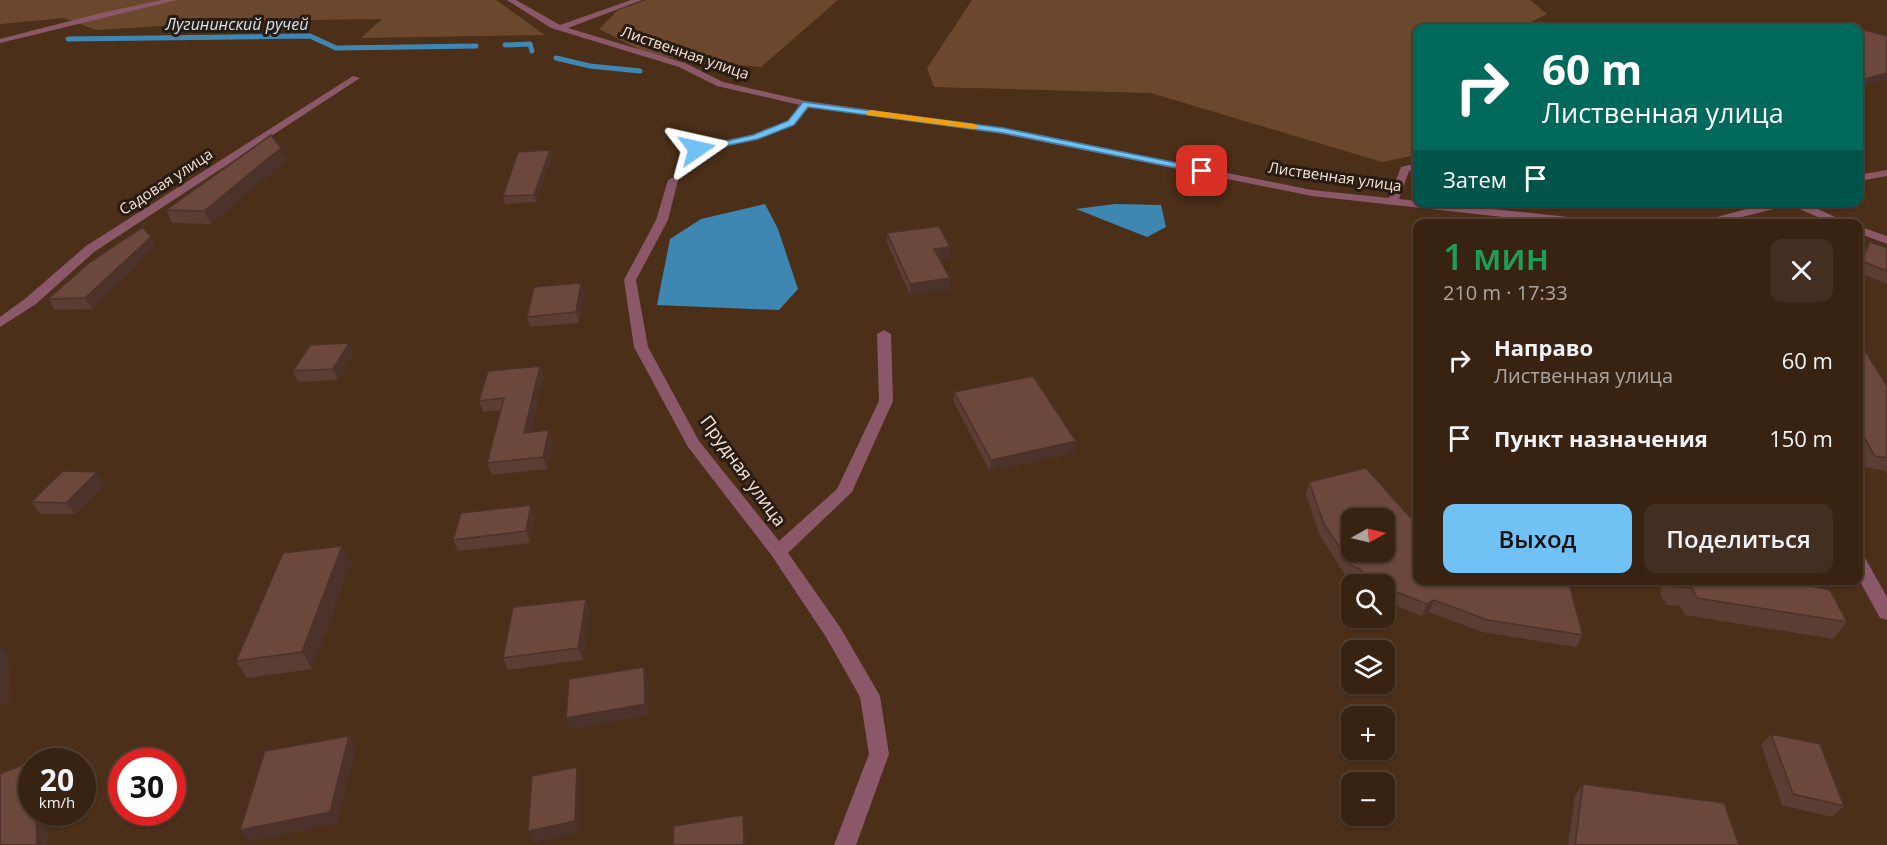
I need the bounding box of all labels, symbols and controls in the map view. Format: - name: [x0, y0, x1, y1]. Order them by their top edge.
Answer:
- water label: Лугининский ручей: [165, 13, 308, 35]
- street label: Лиственная улица: [619, 21, 752, 83]
- text: 60 m: [1542, 40, 1642, 97]
- icon: right: [1443, 48, 1521, 126]
- text: Лиственная улица: [1542, 94, 1784, 131]
- position arrow: [665, 117, 729, 181]
- street label: Садовая улица: [115, 143, 216, 219]
- pin: [1176, 145, 1227, 196]
- icon: arrive: [1185, 154, 1218, 187]
- street label: Лиственная улица: [1267, 157, 1403, 195]
- icon: arrive: [1519, 162, 1552, 195]
- text: Затем: [1443, 164, 1507, 194]
- text: 1 мин: [1443, 232, 1549, 281]
- button: close: [1770, 239, 1833, 302]
- text: 210 m · 17:33: [1443, 279, 1568, 306]
- text: Направо: [1494, 332, 1593, 362]
- icon: right: [1443, 344, 1476, 377]
- text: 60 m: [1782, 345, 1833, 375]
- text: Лиственная улица: [1494, 362, 1673, 389]
- street label: Прудная улица: [695, 410, 792, 531]
- icon: arrive: [1443, 422, 1476, 455]
- text: Пункт назначения: [1494, 423, 1708, 453]
- text: 150 m: [1769, 423, 1833, 453]
- button: Выход: [1443, 504, 1632, 573]
- button: Поделиться: [1644, 504, 1833, 573]
- north arrow: [1341, 508, 1395, 562]
- map controls: [1341, 508, 1395, 826]
- button: search: [1341, 574, 1395, 628]
- button: layers: [1341, 640, 1395, 694]
- button: +: [1341, 706, 1395, 760]
- speed limit sign: 30: [108, 748, 186, 826]
- text: 20: [40, 759, 74, 800]
- button: −: [1341, 772, 1395, 826]
- text: km/h: [39, 792, 75, 812]

